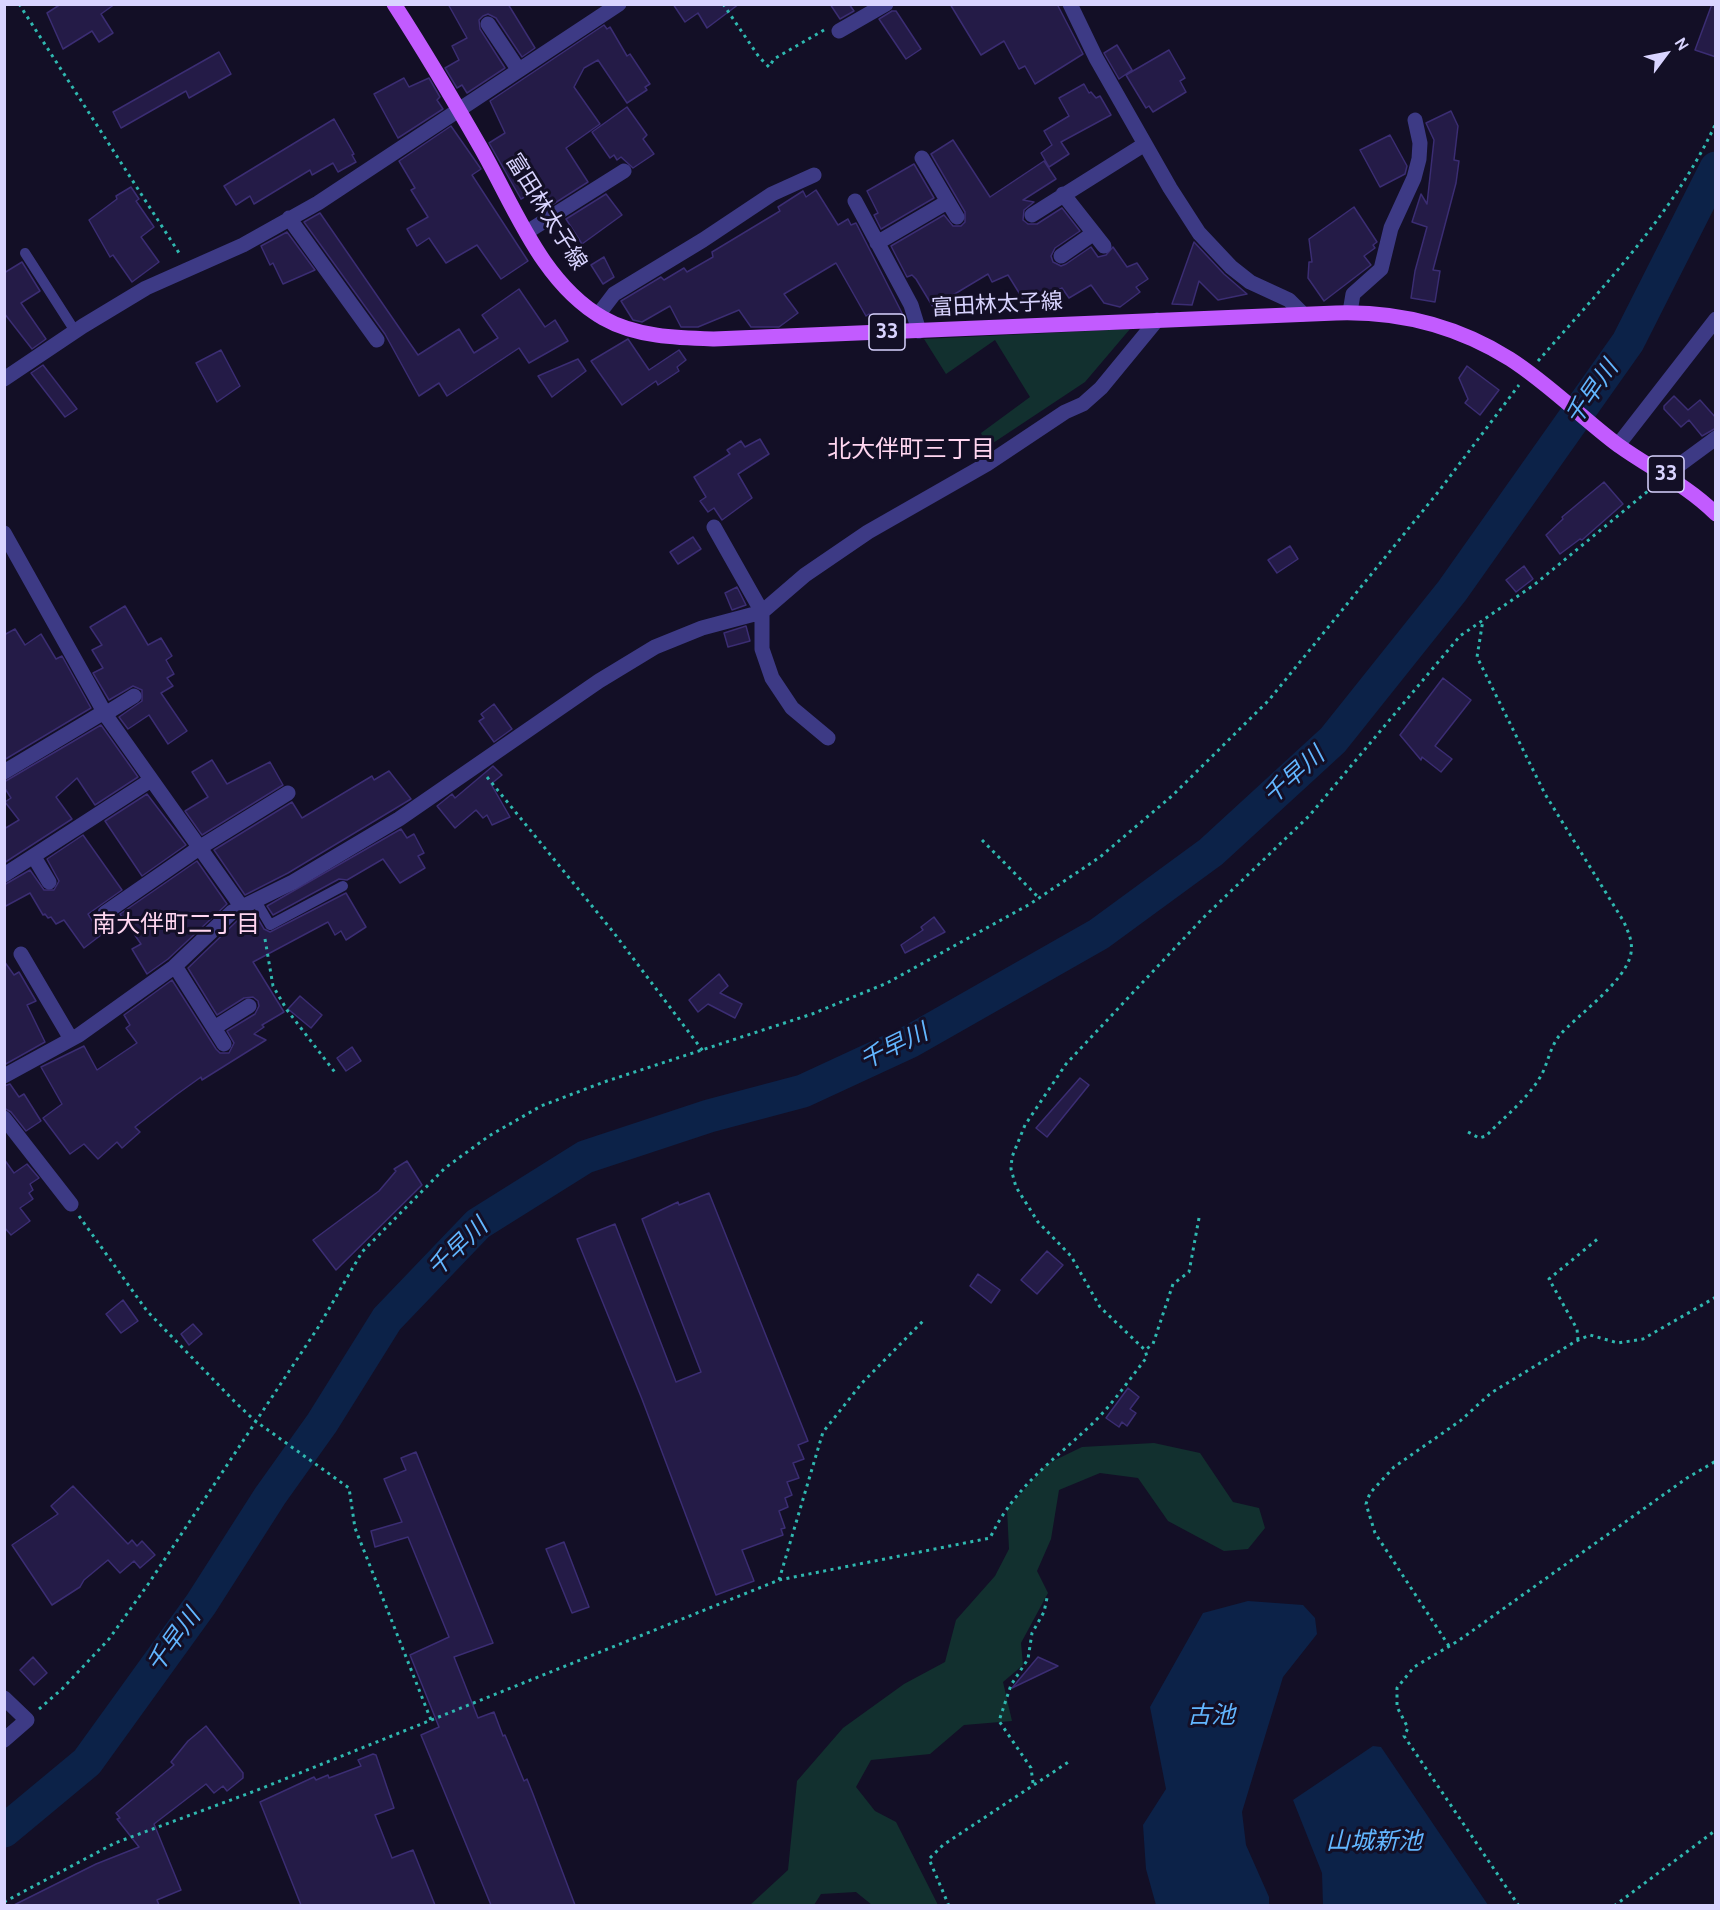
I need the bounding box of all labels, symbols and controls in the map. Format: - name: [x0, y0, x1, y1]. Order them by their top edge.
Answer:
- north arrow: [1636, 24, 1696, 84]
- text: N: [1671, 34, 1693, 54]
- street label: 富田林太子線: [500, 149, 592, 275]
- street label: 富田林太子線: [930, 288, 1064, 322]
- road number: 33: [869, 314, 905, 350]
- water label: 千早川: [1560, 355, 1624, 431]
- district label: 北大伴町三丁目: [827, 436, 995, 464]
- road number: 33: [1648, 456, 1684, 492]
- water label: 千早川: [1258, 741, 1330, 811]
- district label: 南大伴町二丁目: [92, 911, 260, 939]
- water label: 千早川: [855, 1018, 933, 1076]
- water label: 千早川: [422, 1213, 494, 1283]
- water label: 千早川: [141, 1603, 207, 1679]
- water label: 古池: [1187, 1702, 1235, 1730]
- water label: 山城新池: [1326, 1828, 1422, 1856]

